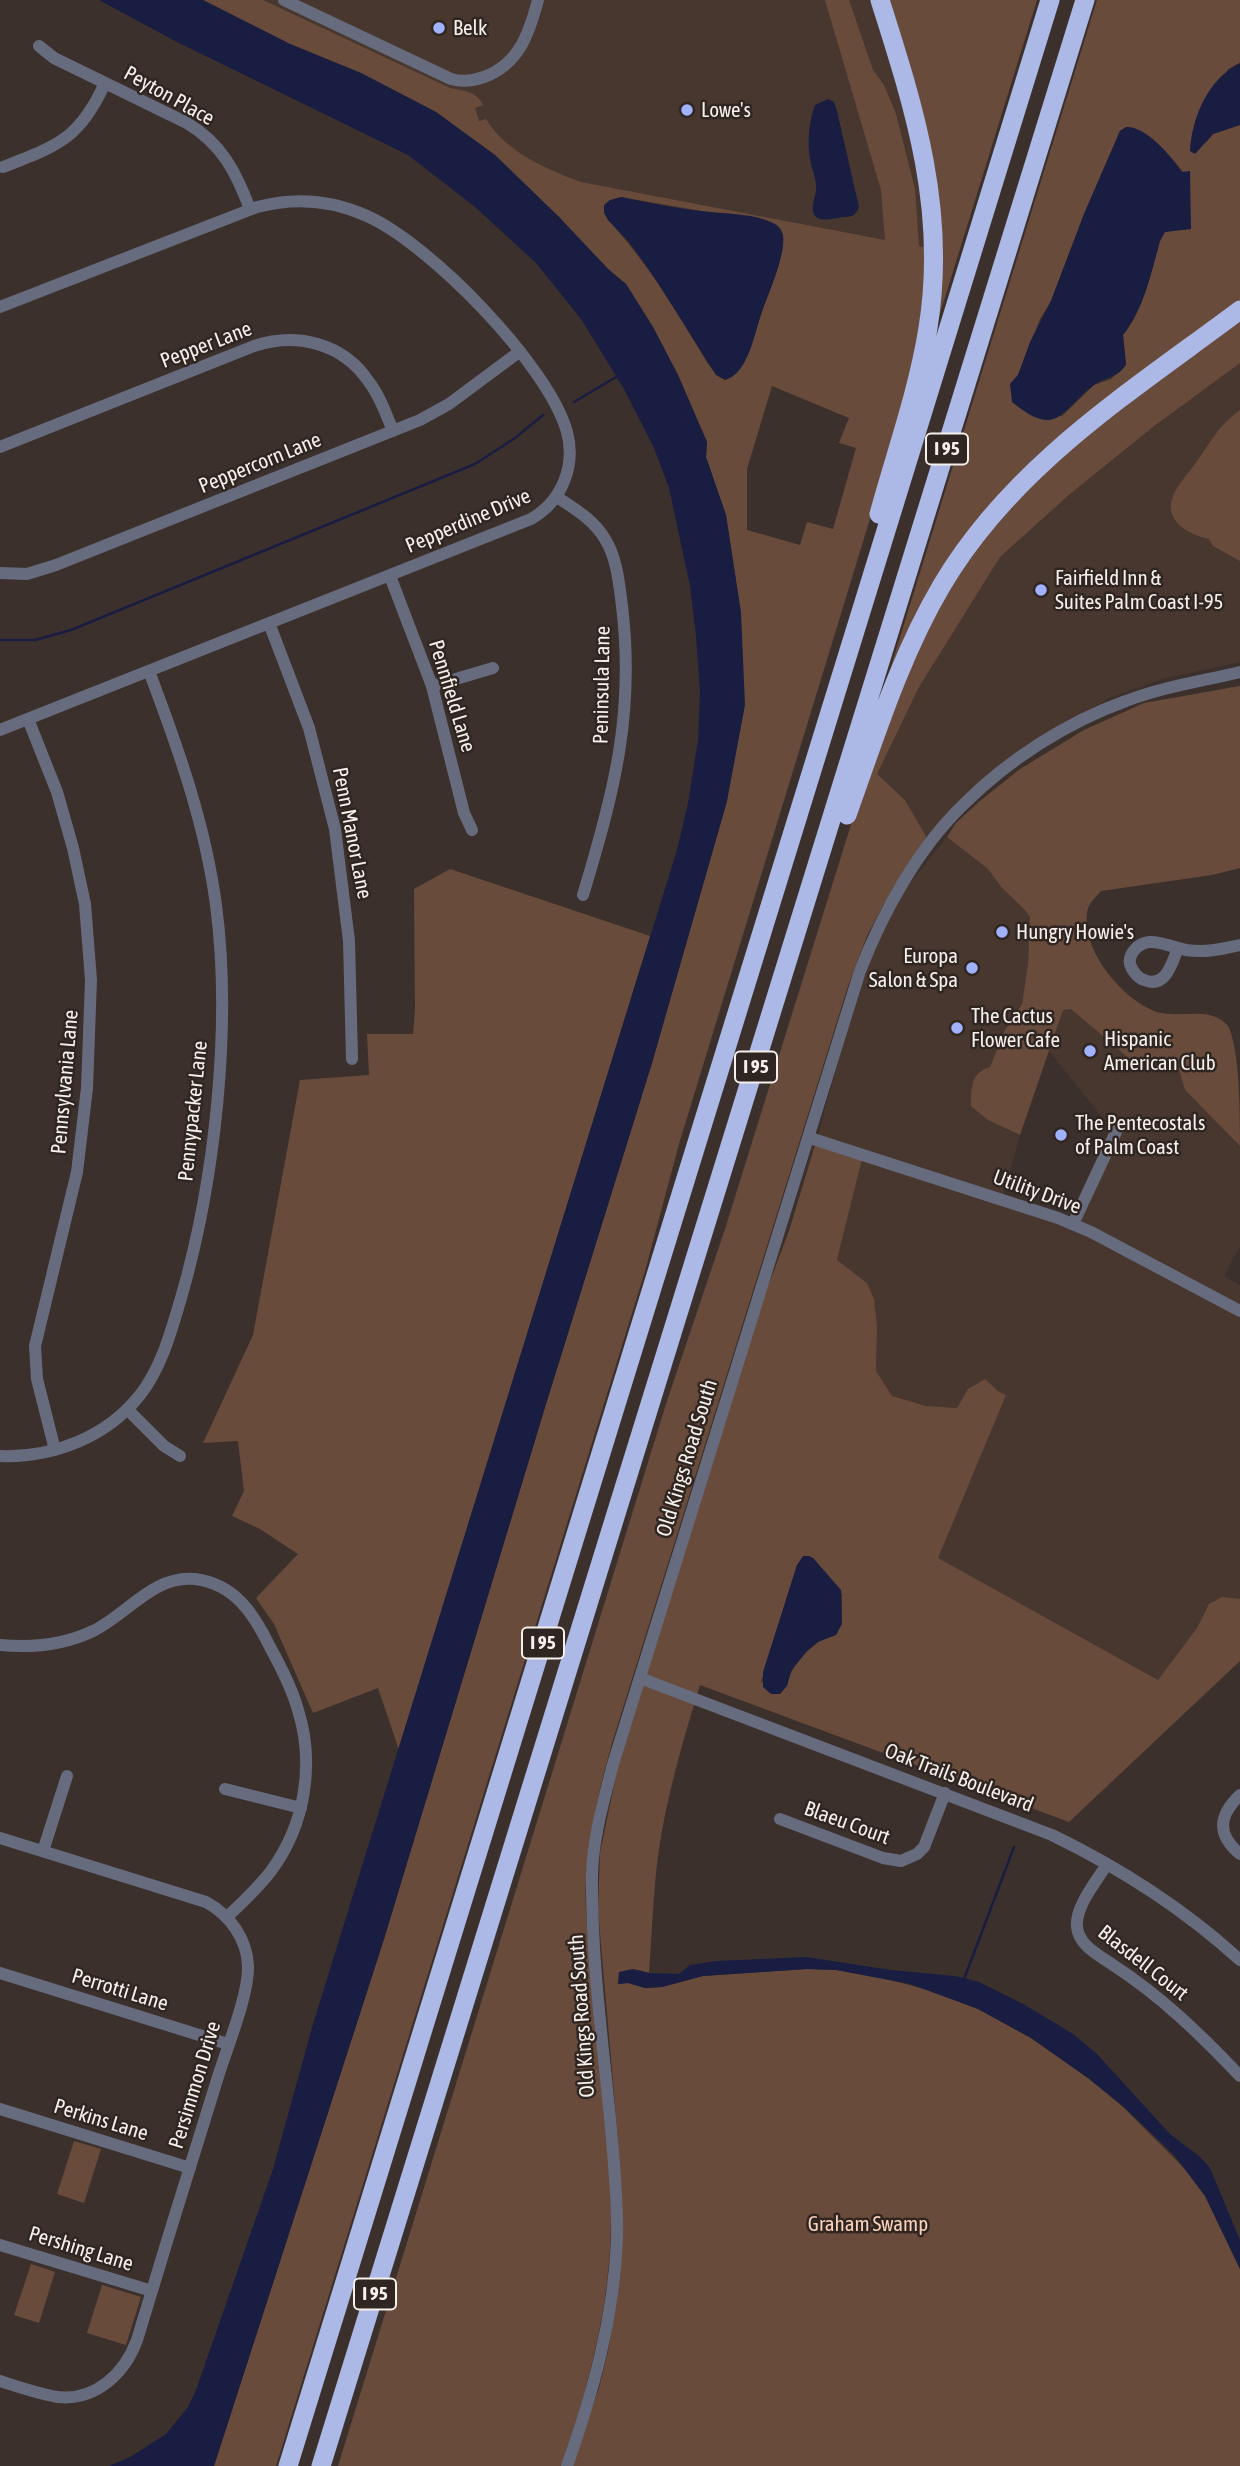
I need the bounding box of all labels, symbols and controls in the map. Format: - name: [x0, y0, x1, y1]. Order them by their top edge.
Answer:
- place label: Belk: [453, 15, 487, 41]
- marker: Belk: [431, 20, 447, 36]
- street label: Peyton Place: [119, 61, 219, 131]
- place label: Lowe's: [701, 97, 751, 123]
- marker: Lowe's: [679, 102, 695, 118]
- street label: Pepper Lane: [157, 316, 255, 374]
- street label: Peppercorn Lane: [195, 427, 325, 499]
- road number: I 95: [926, 433, 968, 464]
- street label: Pepperdine Drive: [402, 483, 534, 559]
- place label: Fairfield Inn & Suites Palm Coast I-95: [1055, 565, 1223, 615]
- marker: Fairfield Inn & Suites Palm Coast I-95: [1033, 582, 1049, 598]
- street label: Peninsula Lane: [588, 626, 616, 744]
- street label: Pennfield Lane: [423, 637, 481, 755]
- street label: Penn Manor Lane: [327, 765, 377, 901]
- place label: Hungry Howie's: [1016, 919, 1134, 945]
- marker: Hungry Howie's: [994, 924, 1010, 940]
- place label: Europa Salon & Spa: [869, 943, 958, 993]
- marker: Europa Salon & Spa: [964, 960, 980, 976]
- place label: The Cactus Flower Cafe: [971, 1003, 1060, 1053]
- street label: Pennsylvania Lane: [46, 1009, 84, 1155]
- marker: The Cactus Flower Cafe: [949, 1020, 965, 1036]
- place label: Hispanic American Club: [1104, 1026, 1216, 1076]
- street label: Pennypacker Lane: [173, 1039, 213, 1183]
- marker: Hispanic American Club: [1082, 1043, 1098, 1059]
- road number: I 95: [735, 1051, 777, 1082]
- place label: The Pentecostals of Palm Coast: [1075, 1110, 1205, 1160]
- marker: The Pentecostals of Palm Coast: [1053, 1127, 1069, 1143]
- street label: Utility Drive: [989, 1164, 1085, 1220]
- street label: Old Kings Road South: [651, 1376, 723, 1540]
- road number: I 95: [522, 1628, 564, 1658]
- street label: Oak Trails Boulevard: [881, 1738, 1037, 1818]
- street label: Blaeu Court: [801, 1796, 893, 1850]
- street label: Blasdell Court: [1093, 1920, 1193, 2006]
- street label: Old Kings Road South: [564, 1934, 600, 2098]
- street label: Perrotti Lane: [69, 1963, 171, 2017]
- street label: Persimmon Drive: [164, 2018, 226, 2152]
- street label: Perkins Lane: [51, 2094, 151, 2146]
- park label: Graham Swamp: [808, 2211, 928, 2237]
- street label: Pershing Lane: [26, 2221, 136, 2277]
- road number: I 95: [354, 2278, 396, 2310]

